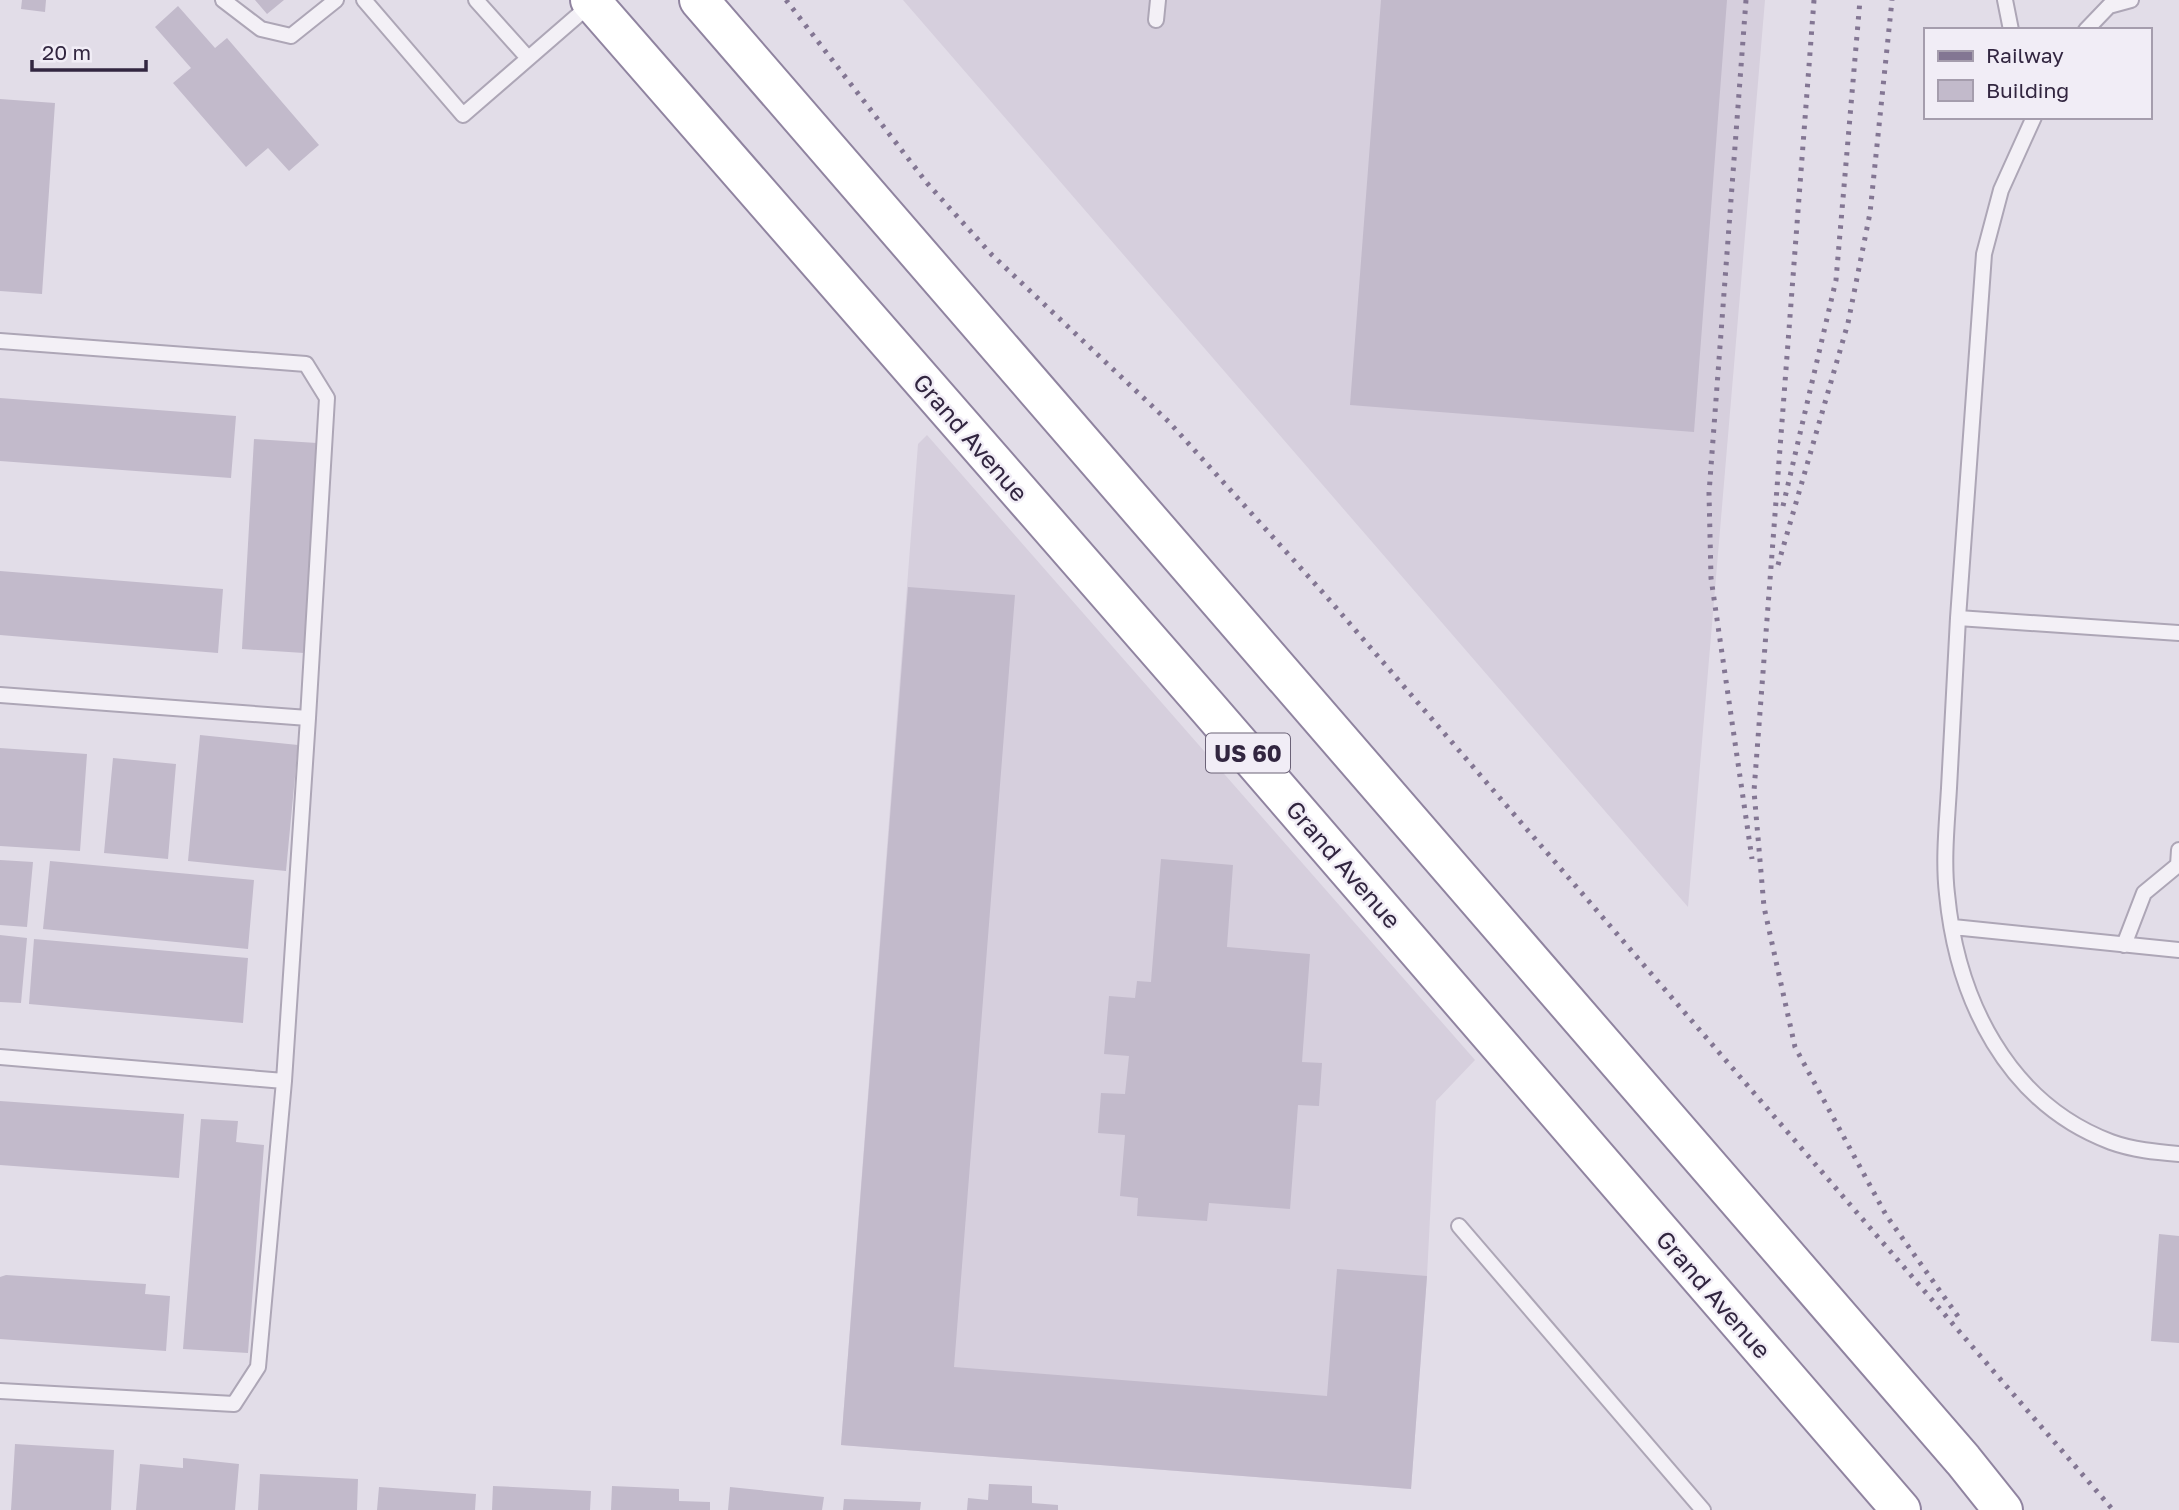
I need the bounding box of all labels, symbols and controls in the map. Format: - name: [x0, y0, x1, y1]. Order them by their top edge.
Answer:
- scale bar: [32, 28, 145, 72]
- legend: [1924, 28, 2151, 119]
- text: 20 m: [42, 39, 91, 65]
- text: Railway: [1986, 42, 2064, 68]
- text: Building: [1986, 77, 2069, 103]
- street label: Grand Avenue: [908, 367, 1034, 507]
- road number: US 60: [1206, 734, 1290, 772]
- street label: Grand Avenue: [1281, 794, 1407, 934]
- street label: Grand Avenue: [1651, 1224, 1777, 1364]

